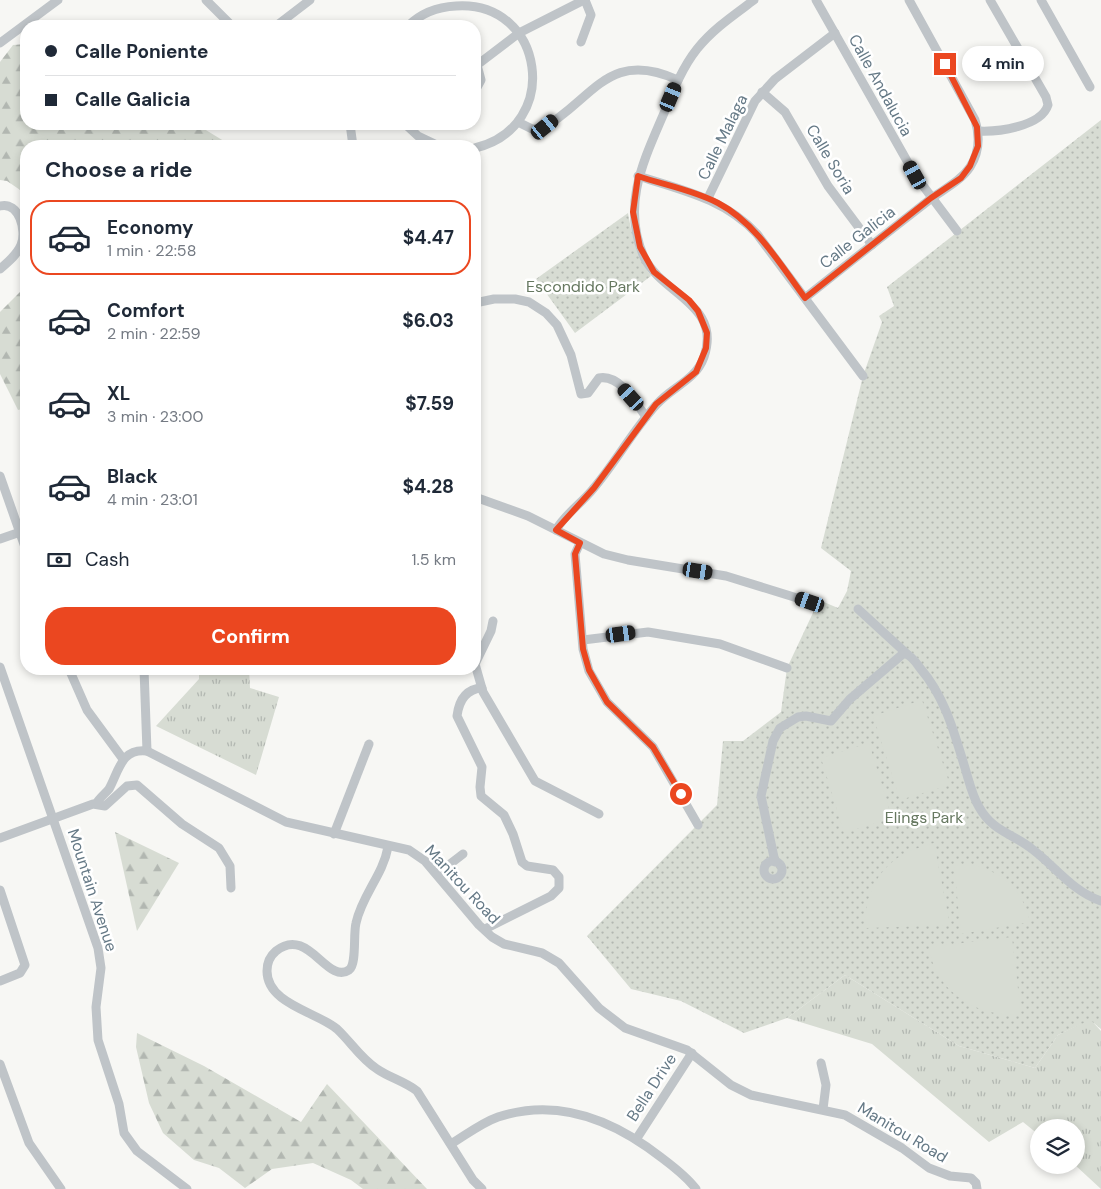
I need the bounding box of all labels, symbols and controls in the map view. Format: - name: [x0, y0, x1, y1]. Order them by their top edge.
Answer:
- street label: Calle Andalucia: [844, 30, 917, 140]
- text: Calle Poniente: [75, 39, 209, 64]
- callout: 4 min: [962, 46, 1045, 82]
- route end: [934, 53, 956, 75]
- text: 4 min: [981, 53, 1025, 74]
- car: [658, 80, 683, 114]
- text: Calle Galicia: [75, 87, 190, 112]
- street label: Calle Malaga: [693, 91, 752, 183]
- car: [528, 112, 561, 142]
- street label: Calle Soria: [802, 120, 860, 198]
- text: Choose a ride: [45, 155, 193, 184]
- car: [901, 158, 928, 192]
- street label: Calle Galicia: [815, 201, 899, 274]
- icon: car: [47, 215, 92, 260]
- text: Economy: [107, 215, 194, 240]
- text: $4.47: [403, 225, 454, 250]
- text: 1 min · 22:58: [107, 240, 196, 261]
- park label: Escondido Park: [526, 276, 640, 297]
- icon: car: [47, 298, 92, 343]
- text: Comfort: [107, 298, 185, 323]
- text: $6.03: [402, 308, 454, 333]
- text: 2 min · 22:59: [107, 323, 200, 344]
- icon: car: [47, 381, 92, 426]
- text: XL: [107, 381, 130, 406]
- car: [615, 381, 646, 413]
- text: $7.59: [405, 391, 454, 416]
- text: 3 min · 23:00: [107, 406, 203, 427]
- icon: car: [47, 464, 92, 509]
- text: Black: [107, 464, 158, 489]
- text: $4.28: [403, 474, 454, 499]
- text: 4 min · 23:01: [107, 489, 198, 510]
- icon: cash: [45, 546, 73, 574]
- text: Cash: [85, 547, 129, 572]
- text: 1.5 km: [412, 549, 456, 570]
- car: [682, 561, 713, 581]
- car: [793, 590, 826, 614]
- button: Confirm: [45, 607, 456, 665]
- car: [605, 624, 636, 644]
- route start: [670, 783, 692, 805]
- park label: Elings Park: [885, 807, 963, 828]
- street label: Mountain Avenue: [63, 826, 122, 954]
- street label: Manitou Road: [420, 840, 505, 929]
- street label: Bella Drive: [622, 1049, 681, 1125]
- street label: Manitou Road: [854, 1097, 952, 1168]
- map controls: [1030, 1119, 1085, 1174]
- button: layers: [1030, 1119, 1085, 1174]

